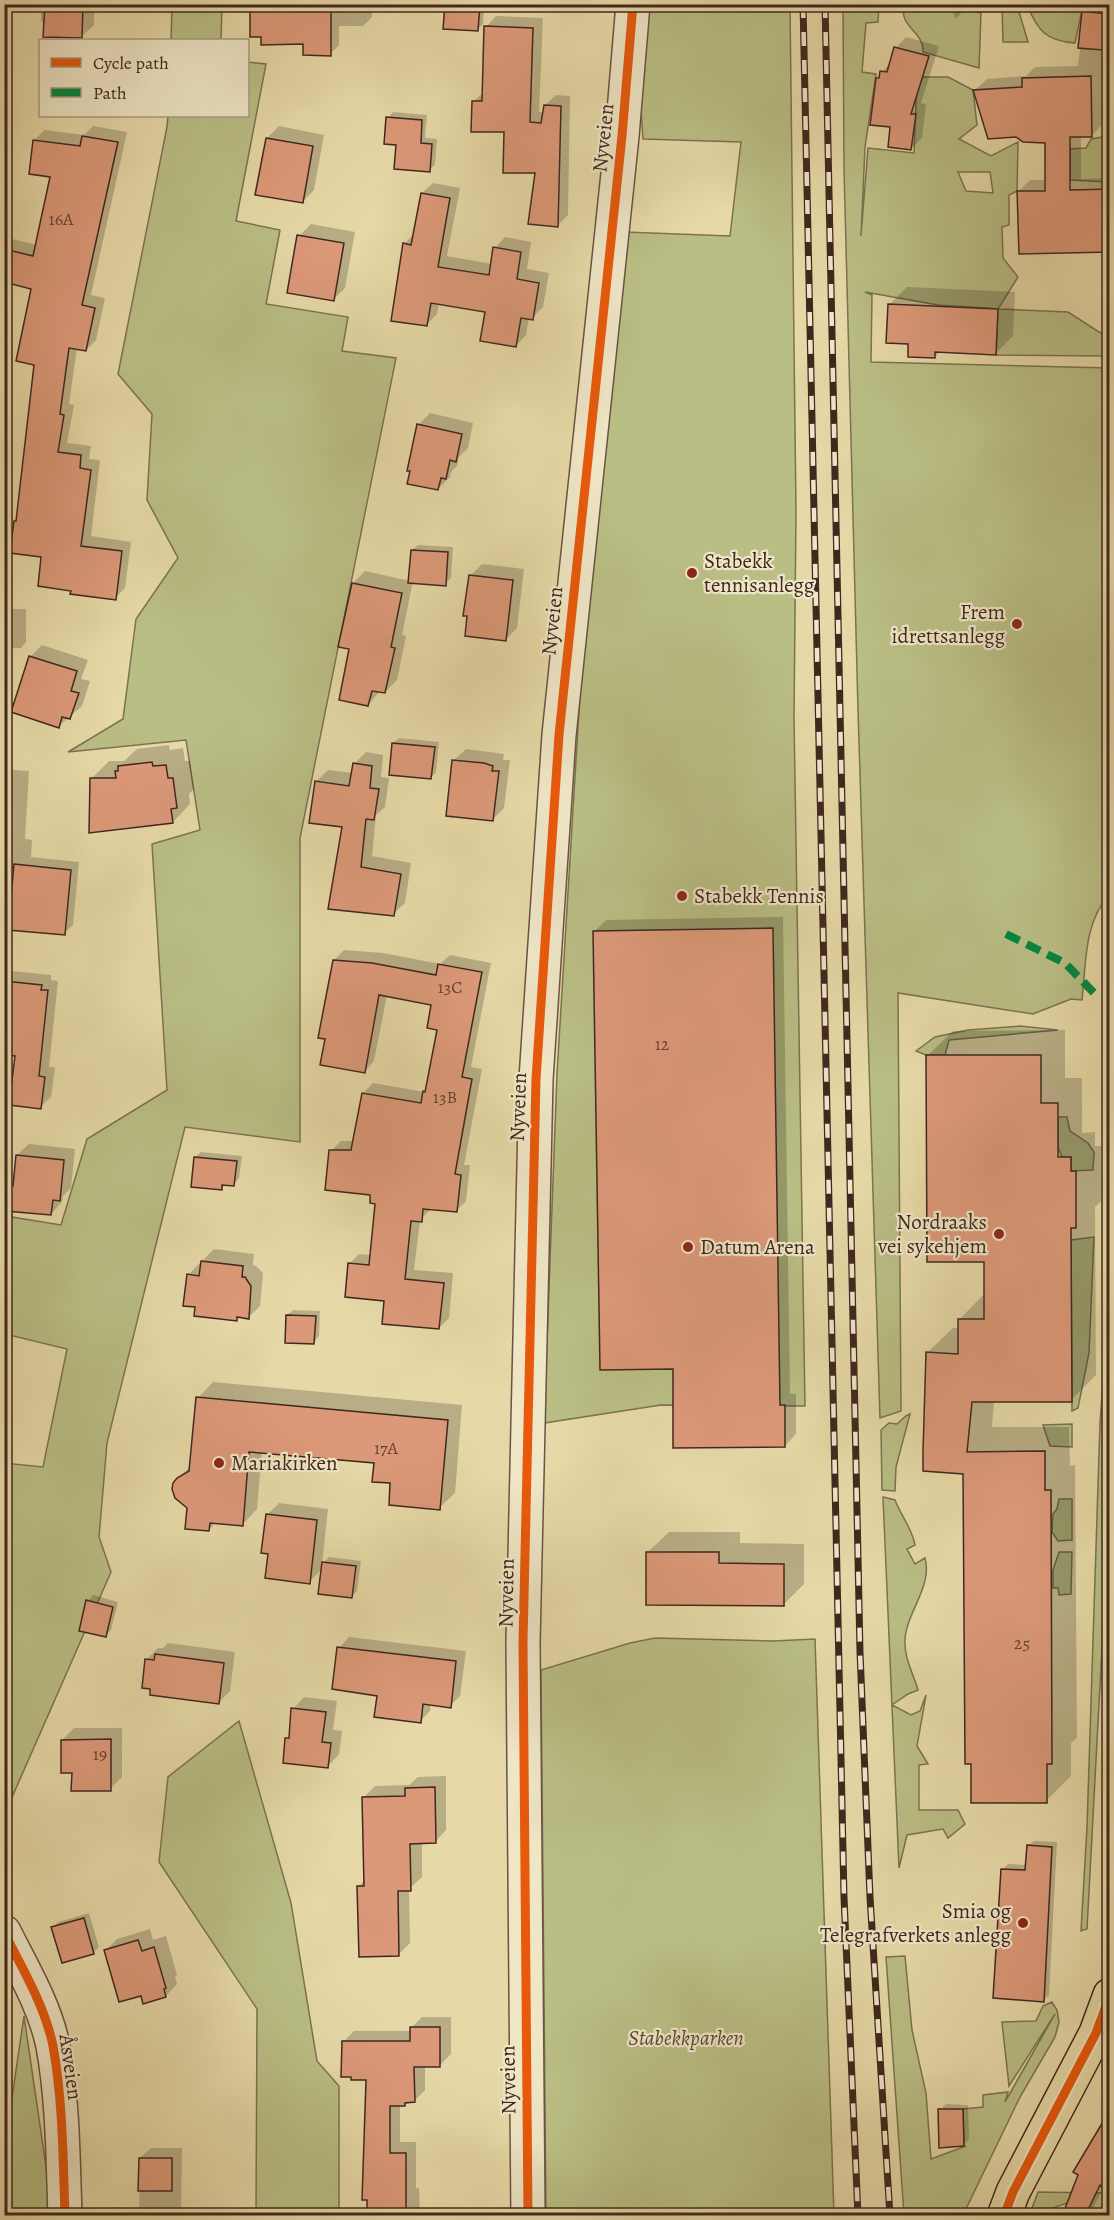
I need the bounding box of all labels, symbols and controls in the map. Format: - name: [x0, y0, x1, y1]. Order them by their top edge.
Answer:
- legend: [39, 39, 249, 117]
- text: Cycle path: [93, 51, 169, 75]
- text: Path: [93, 81, 127, 105]
- street label: Nyveien: [585, 102, 621, 174]
- house number: 16A: [49, 207, 74, 231]
- place label: Stabekk tennisanlegg: [704, 547, 815, 599]
- marker: Stabekk tennisanlegg: [685, 566, 699, 580]
- street label: Nyveien: [534, 585, 570, 657]
- place label: Frem idrettsanlegg: [892, 598, 1005, 650]
- marker: Frem idrettsanlegg: [1010, 617, 1024, 631]
- place label: Stabekk Tennis: [694, 882, 824, 910]
- marker: Stabekk Tennis: [675, 889, 689, 903]
- house number: 13C: [438, 975, 462, 999]
- house number: 12: [655, 1032, 670, 1056]
- street label: Nyveien: [503, 1072, 533, 1142]
- house number: 13B: [433, 1085, 457, 1109]
- place label: Nordraaks vei sykehjem: [877, 1208, 987, 1260]
- marker: Nordraaks vei sykehjem: [992, 1227, 1006, 1241]
- place label: Datum Arena: [700, 1233, 815, 1261]
- marker: Datum Arena: [681, 1240, 695, 1254]
- house number: 17A: [374, 1436, 399, 1460]
- place label: Mariakirken: [231, 1449, 337, 1477]
- marker: Mariakirken: [212, 1456, 226, 1470]
- street label: Nyveien: [491, 1558, 521, 1628]
- house number: 25: [1014, 1631, 1030, 1655]
- house number: 19: [93, 1742, 107, 1766]
- place label: Smia og Telegrafverkets anlegg: [820, 1897, 1011, 1949]
- marker: Smia og Telegrafverkets anlegg: [1016, 1916, 1030, 1930]
- park label: Stabekkparken: [628, 2024, 744, 2052]
- street label: Åsveien: [52, 2031, 89, 2102]
- street label: Nyveien: [493, 2045, 523, 2115]

